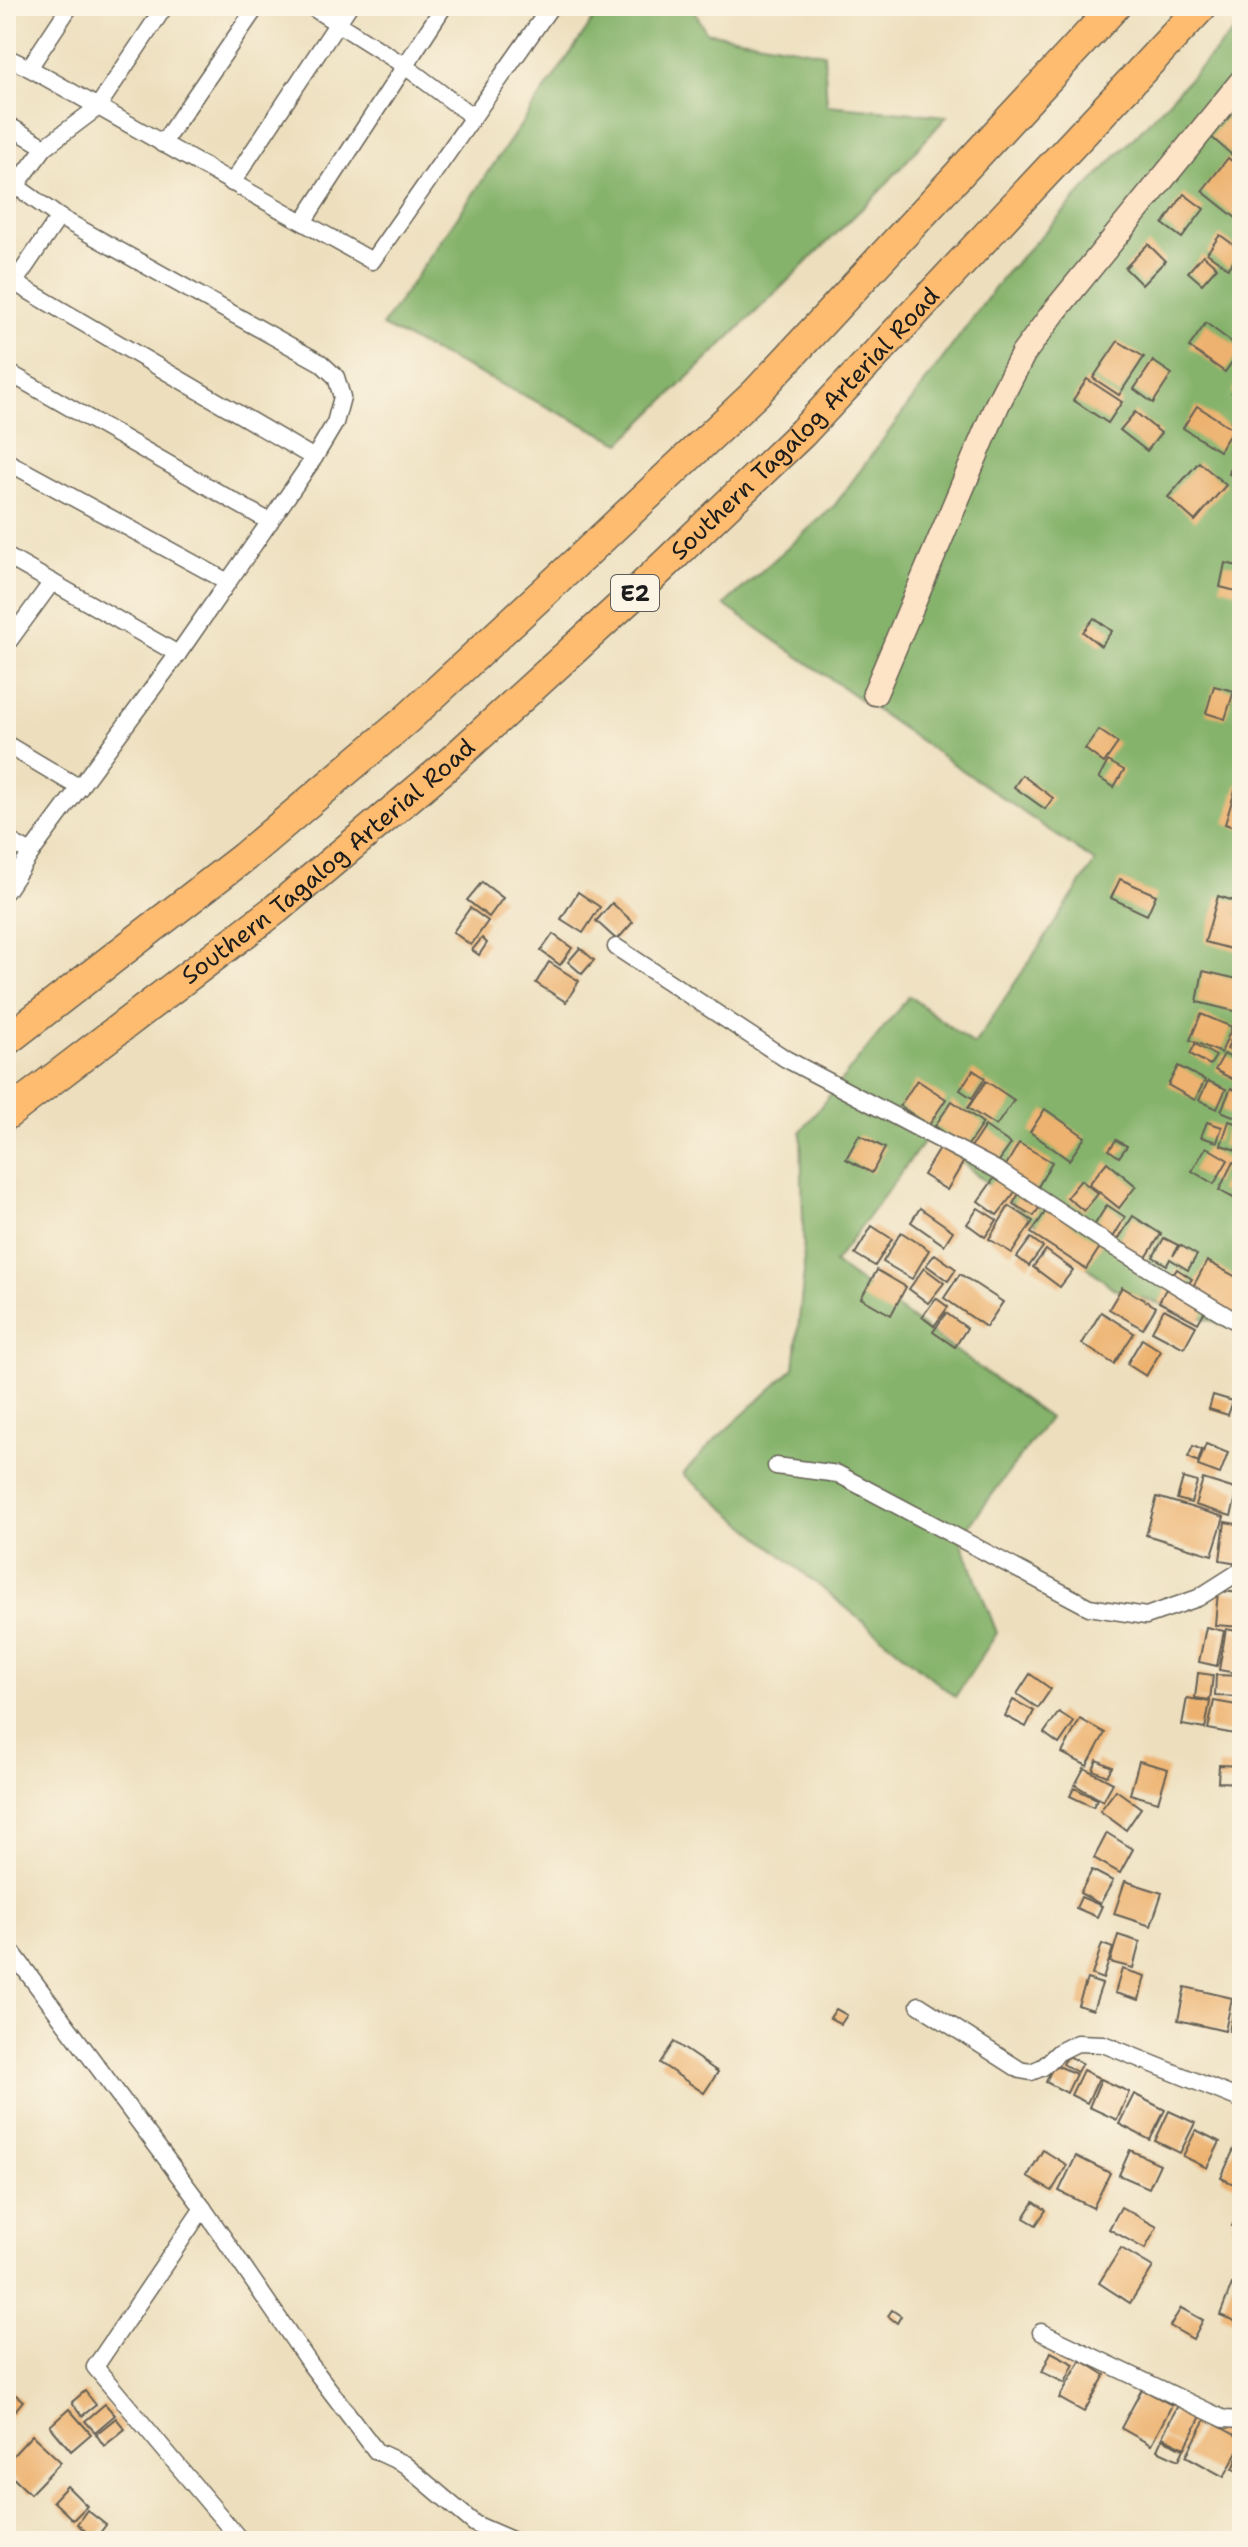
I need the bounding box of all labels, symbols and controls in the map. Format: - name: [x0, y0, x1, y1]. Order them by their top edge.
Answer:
- street label: Southern Tagalog Arterial Road: [663, 280, 947, 567]
- road number: E2: [611, 575, 659, 611]
- street label: Southern Tagalog Arterial Road: [175, 731, 482, 992]

